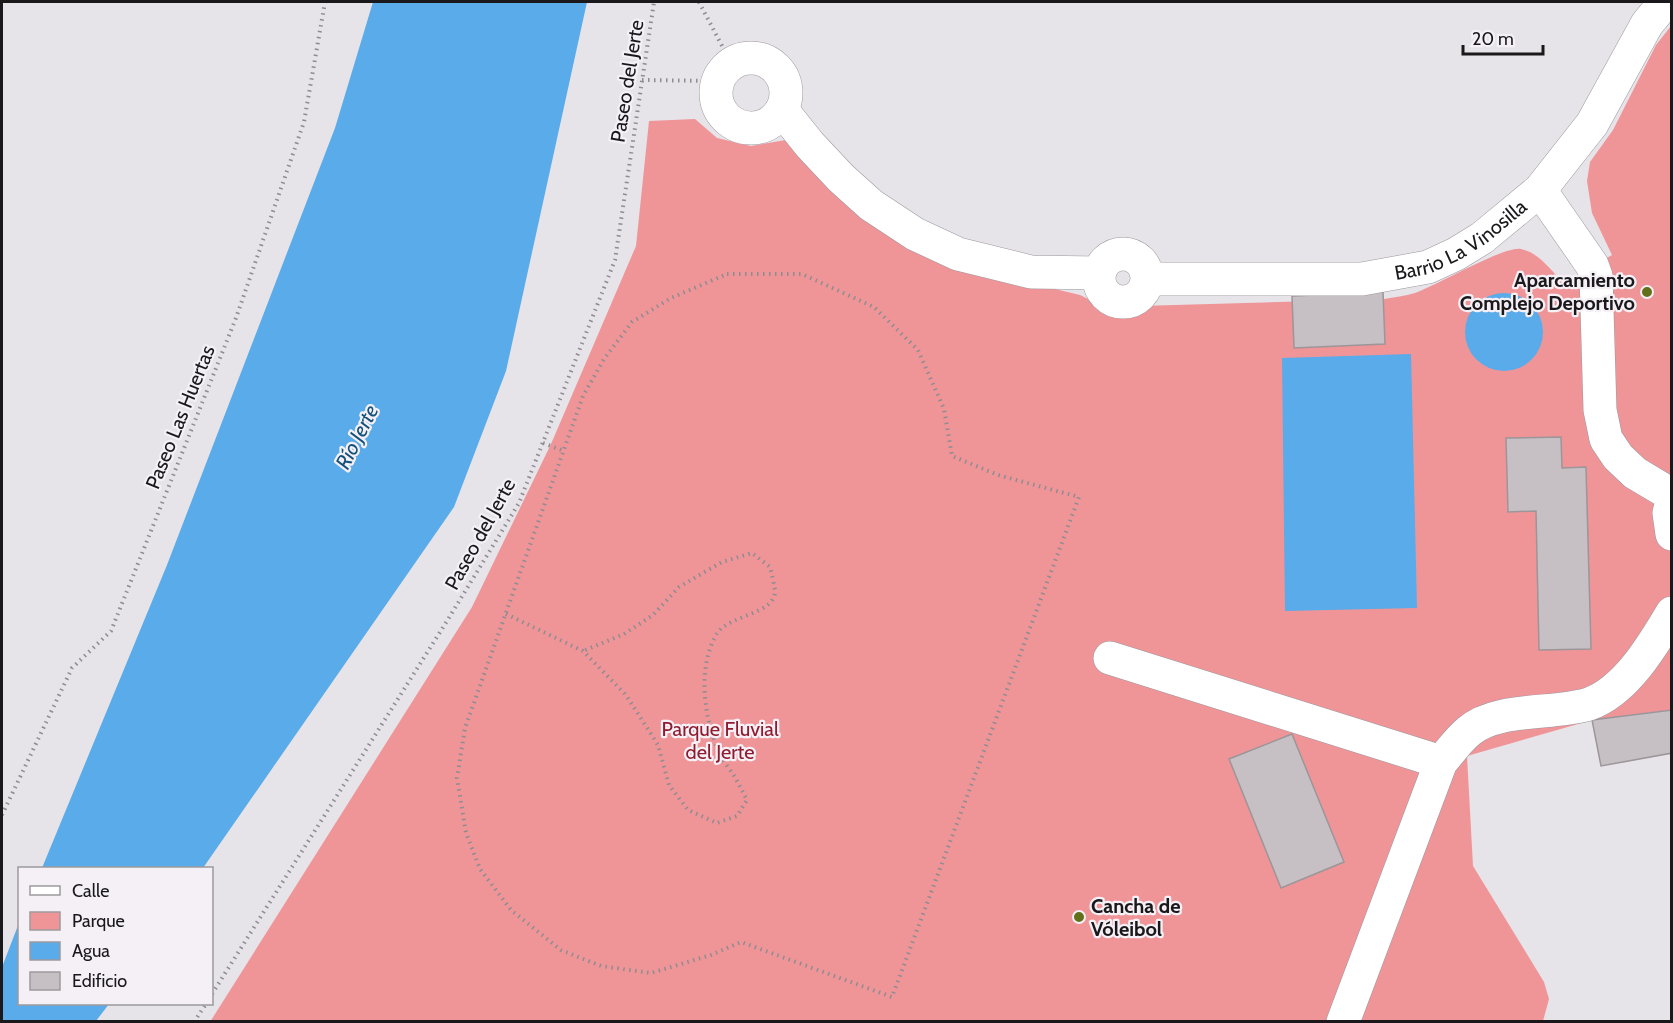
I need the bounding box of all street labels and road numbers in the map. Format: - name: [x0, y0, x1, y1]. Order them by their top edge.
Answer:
- street label: Paseo del Jerte: [605, 18, 649, 144]
- street label: Barrio La Vinosilla: [1393, 194, 1532, 285]
- street label: Paseo Las Huertas: [140, 342, 220, 492]
- street label: Paseo del Jerte: [440, 474, 520, 594]

